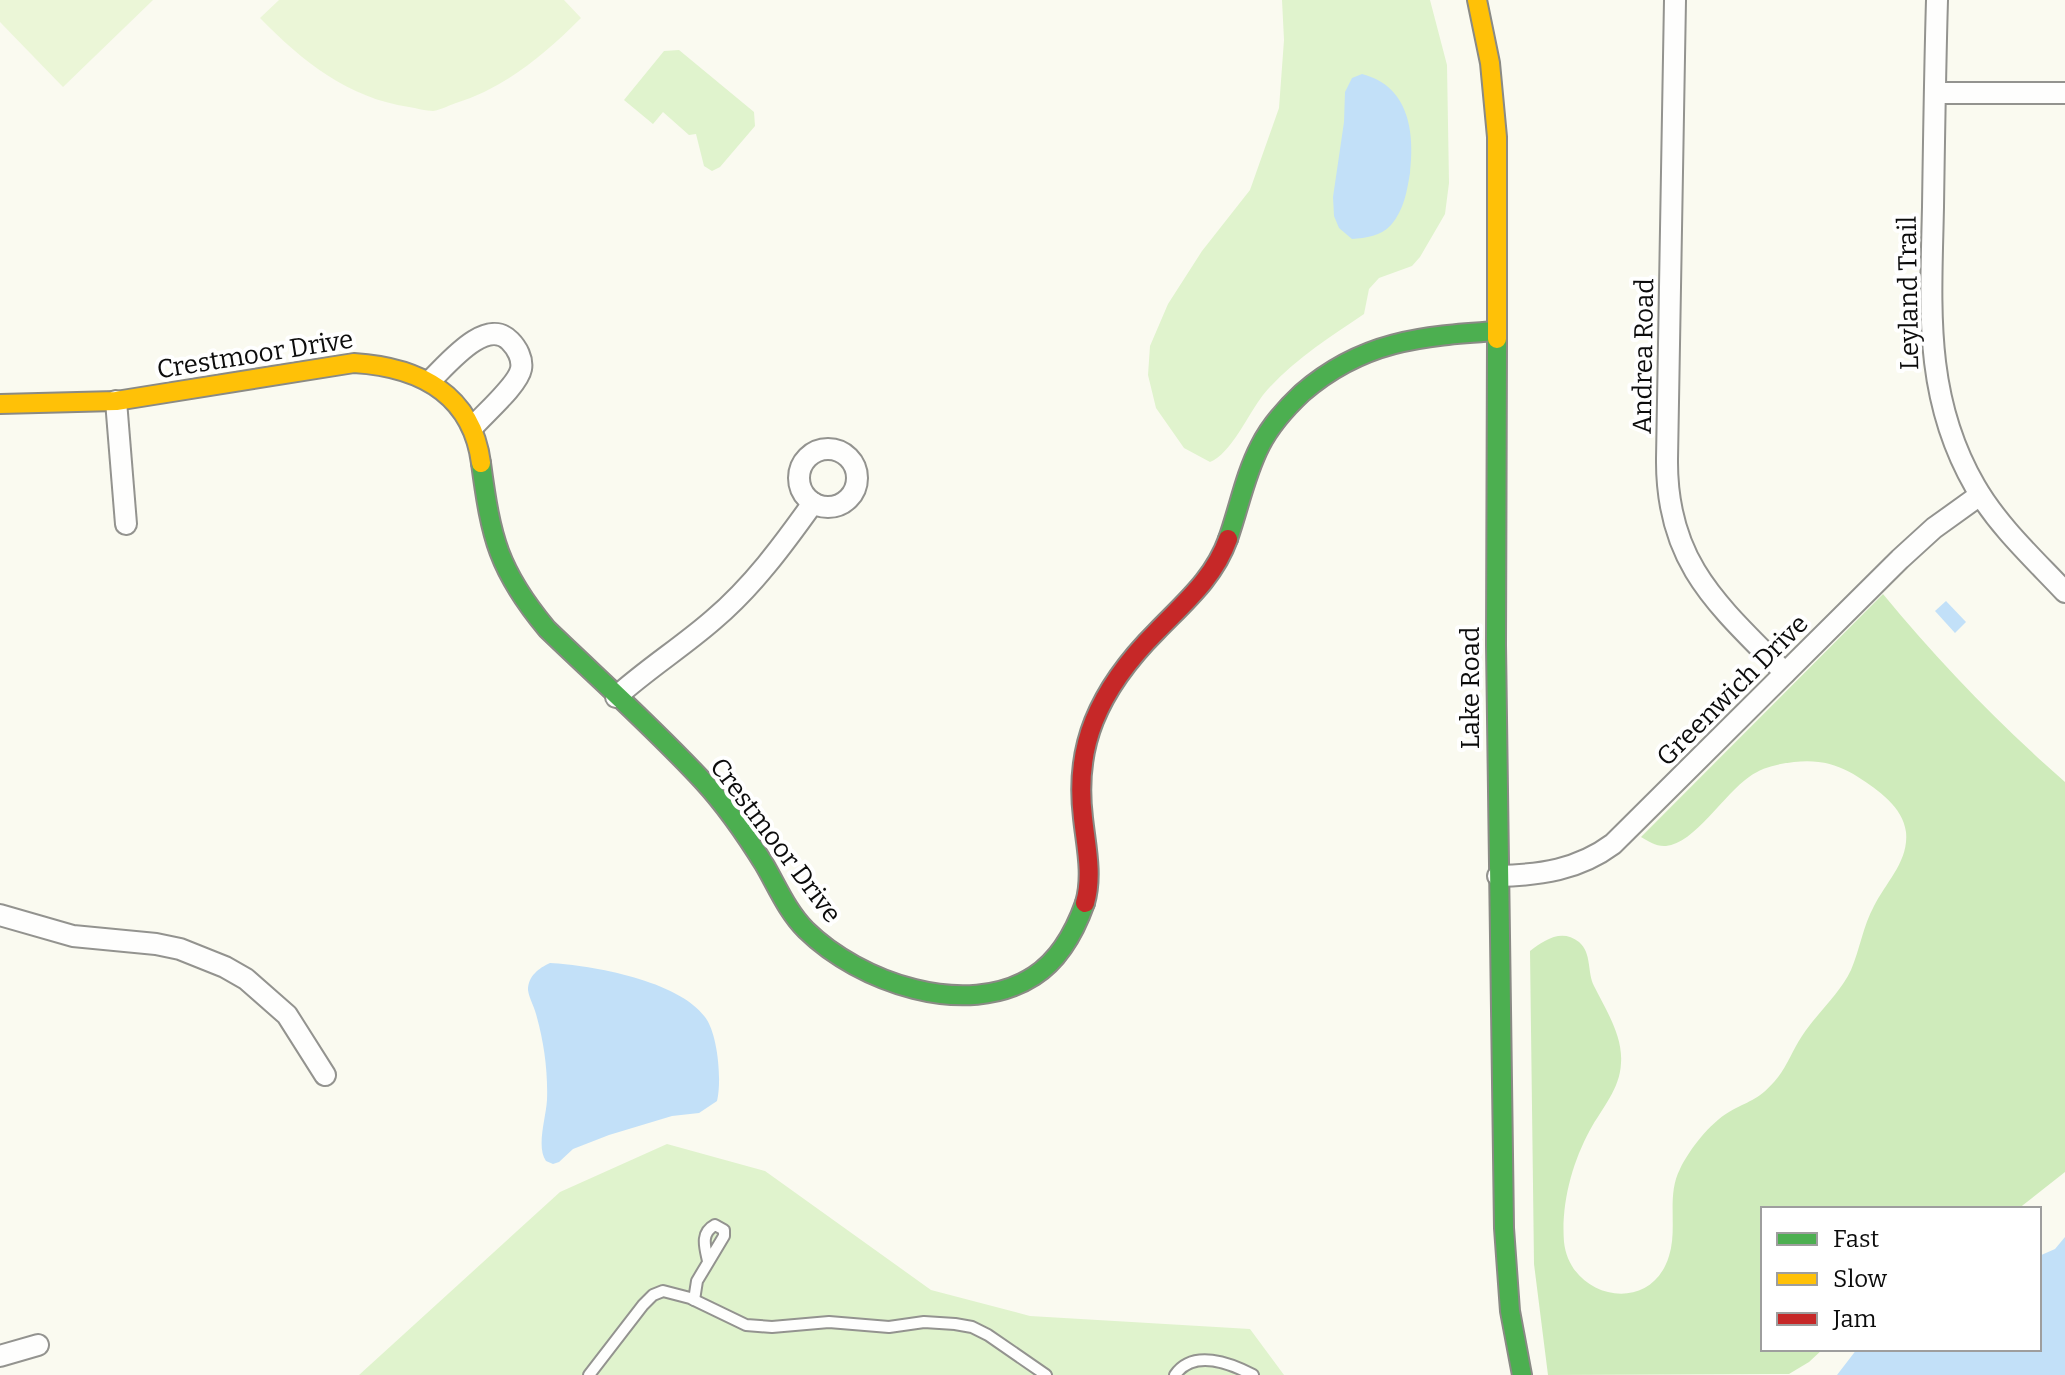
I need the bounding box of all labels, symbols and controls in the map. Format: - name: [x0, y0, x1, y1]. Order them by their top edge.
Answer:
- street label: Leyland Trail: [1892, 216, 1925, 370]
- street label: Andrea Road: [1627, 278, 1660, 434]
- street label: Crestmoor Drive: [155, 324, 356, 385]
- street label: Greenwich Drive: [1650, 608, 1814, 772]
- street label: Lake Road: [1455, 627, 1486, 749]
- street label: Crestmoor Drive: [704, 752, 848, 929]
- legend: [1761, 1207, 2041, 1351]
- text: Fast: [1833, 1225, 1879, 1253]
- text: Slow: [1833, 1265, 1888, 1293]
- text: Jam: [1832, 1305, 1877, 1333]

